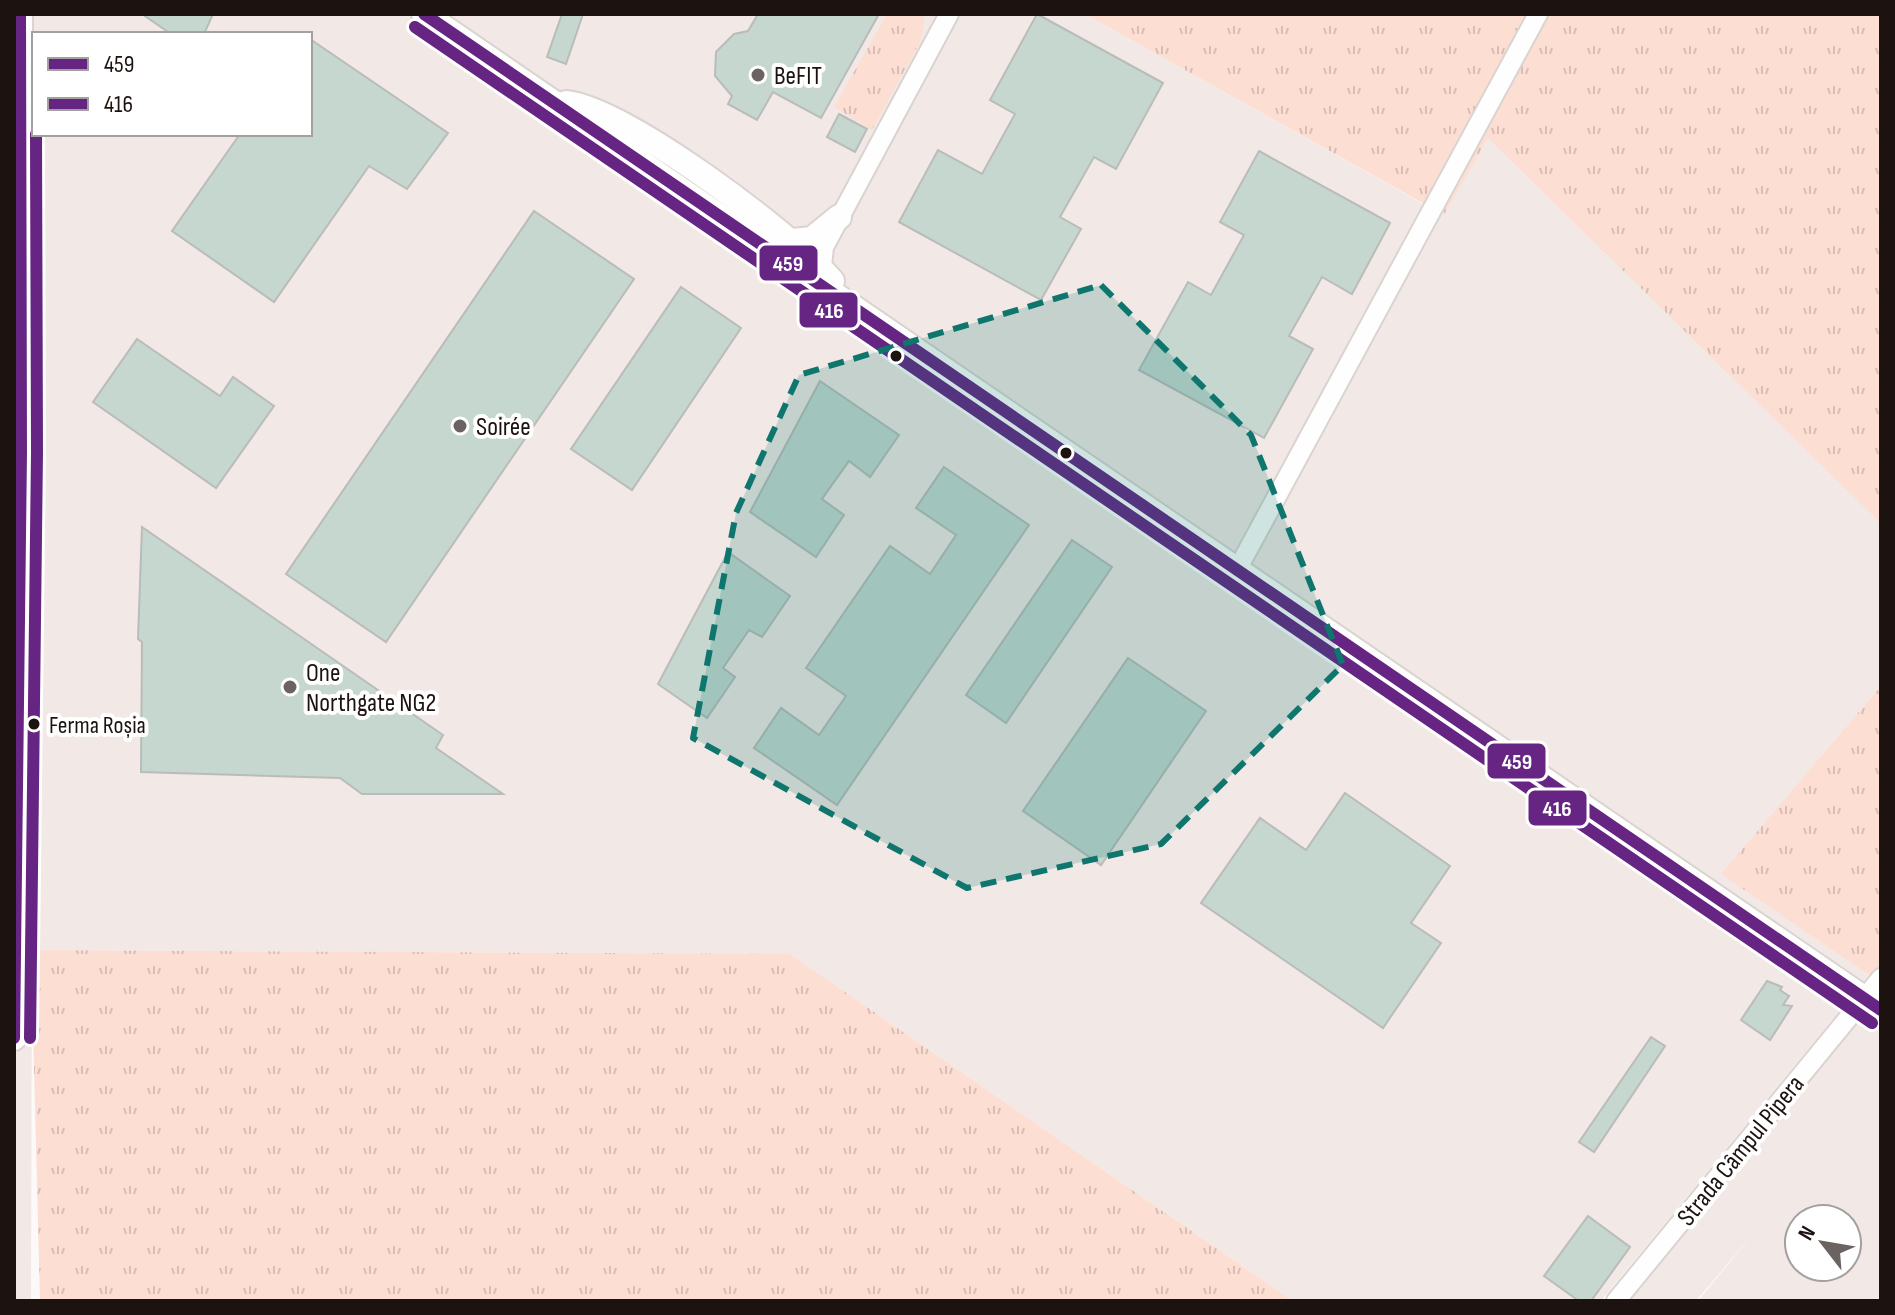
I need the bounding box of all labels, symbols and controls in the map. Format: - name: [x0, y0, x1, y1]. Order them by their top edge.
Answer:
- legend: [32, 32, 312, 136]
- text: 459: [104, 50, 134, 79]
- place label: BeFIT: [774, 61, 822, 92]
- marker: BeFIT: [749, 66, 767, 84]
- text: 416: [104, 90, 133, 119]
- line badge: 459: [758, 244, 819, 282]
- text: 459: [773, 251, 803, 278]
- line badge: 416: [798, 291, 859, 329]
- text: 416: [814, 298, 844, 325]
- unlabelled marker: [888, 348, 904, 364]
- place label: Soirée: [476, 412, 531, 443]
- marker: Soirée: [451, 417, 469, 435]
- unlabelled marker: [1058, 445, 1074, 461]
- place label: One Northgate NG2: [306, 658, 436, 719]
- marker: One Northgate NG2: [281, 678, 299, 696]
- place label: Ferma Roșia: [49, 711, 146, 740]
- marker: Ferma Roșia: [26, 716, 42, 732]
- line badge: 459: [1486, 742, 1547, 780]
- text: 459: [1502, 749, 1532, 776]
- line badge: 416: [1527, 789, 1588, 827]
- text: 416: [1542, 796, 1572, 823]
- street label: Strada Câmpul Pipera: [1671, 1069, 1811, 1232]
- north arrow: [1783, 1203, 1863, 1283]
- text: N: [1793, 1221, 1822, 1245]

